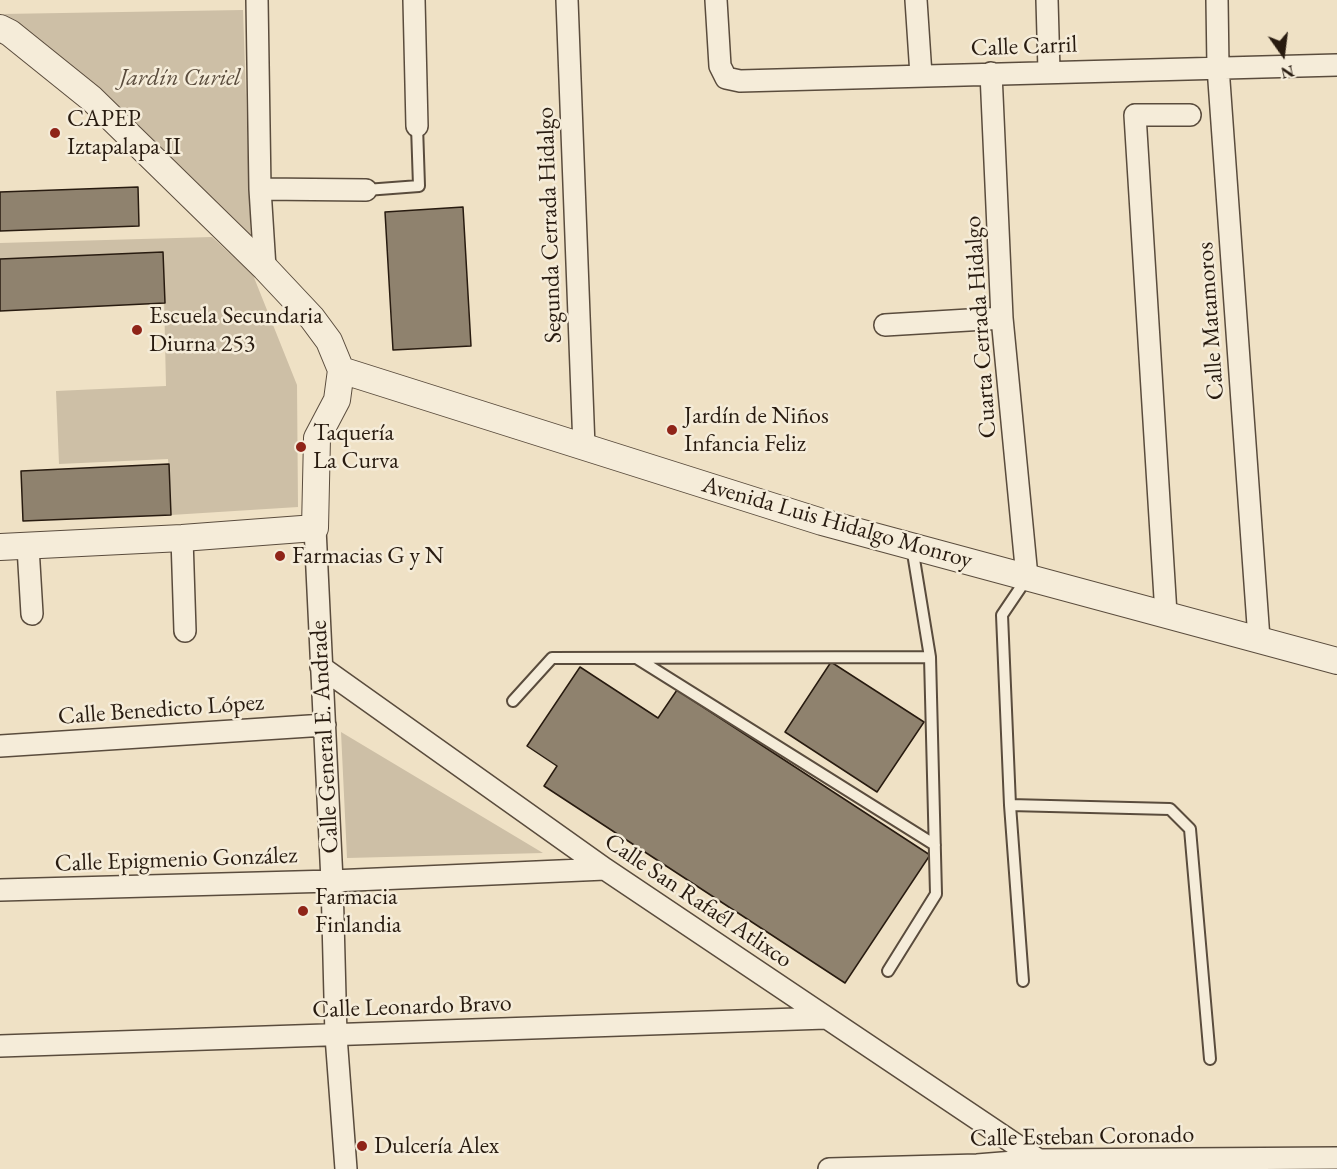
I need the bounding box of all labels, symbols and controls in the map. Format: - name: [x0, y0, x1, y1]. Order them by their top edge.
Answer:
- north arrow: [1253, 24, 1313, 84]
- street label: Calle Carril: [970, 31, 1078, 63]
- text: N: [1279, 60, 1296, 84]
- park label: Jardín Curiel: [119, 64, 241, 92]
- place label: CAPEP Iztapalapa II: [67, 105, 181, 161]
- street label: Segunda Cerrada Hidalgo: [531, 106, 569, 344]
- marker: CAPEP Iztapalapa II: [48, 126, 62, 140]
- street label: Cuarta Cerrada Hidalgo: [959, 215, 1003, 439]
- street label: Calle Matamoros: [1191, 241, 1231, 401]
- place label: Escuela Secundaria Diurna 253: [149, 302, 323, 358]
- marker: Escuela Secundaria Diurna 253: [130, 323, 144, 337]
- place label: Jardín de Niños Infancia Feliz: [684, 402, 829, 458]
- place label: Taquería La Curva: [313, 419, 399, 475]
- marker: Jardín de Niños Infancia Feliz: [665, 423, 679, 437]
- marker: Taquería La Curva: [294, 440, 308, 454]
- street label: Avenida Luis Hidalgo Monroy: [699, 471, 975, 575]
- place label: Farmacias G y N: [292, 542, 444, 570]
- marker: Farmacias G y N: [273, 549, 287, 563]
- street label: Calle General E. Andrade: [305, 620, 345, 854]
- street label: Calle Benedicto López: [57, 688, 265, 732]
- street label: Calle San Rafaél Atlixco: [599, 827, 797, 975]
- street label: Calle Epigmenio González: [54, 841, 298, 879]
- place label: Farmacia Finlandia: [315, 883, 401, 939]
- marker: Farmacia Finlandia: [296, 904, 310, 918]
- street label: Calle Leonardo Bravo: [312, 989, 512, 1025]
- street label: Calle Esteban Coronado: [970, 1121, 1194, 1153]
- place label: Dulcería Alex: [374, 1132, 499, 1160]
- marker: Dulcería Alex: [355, 1139, 369, 1153]

